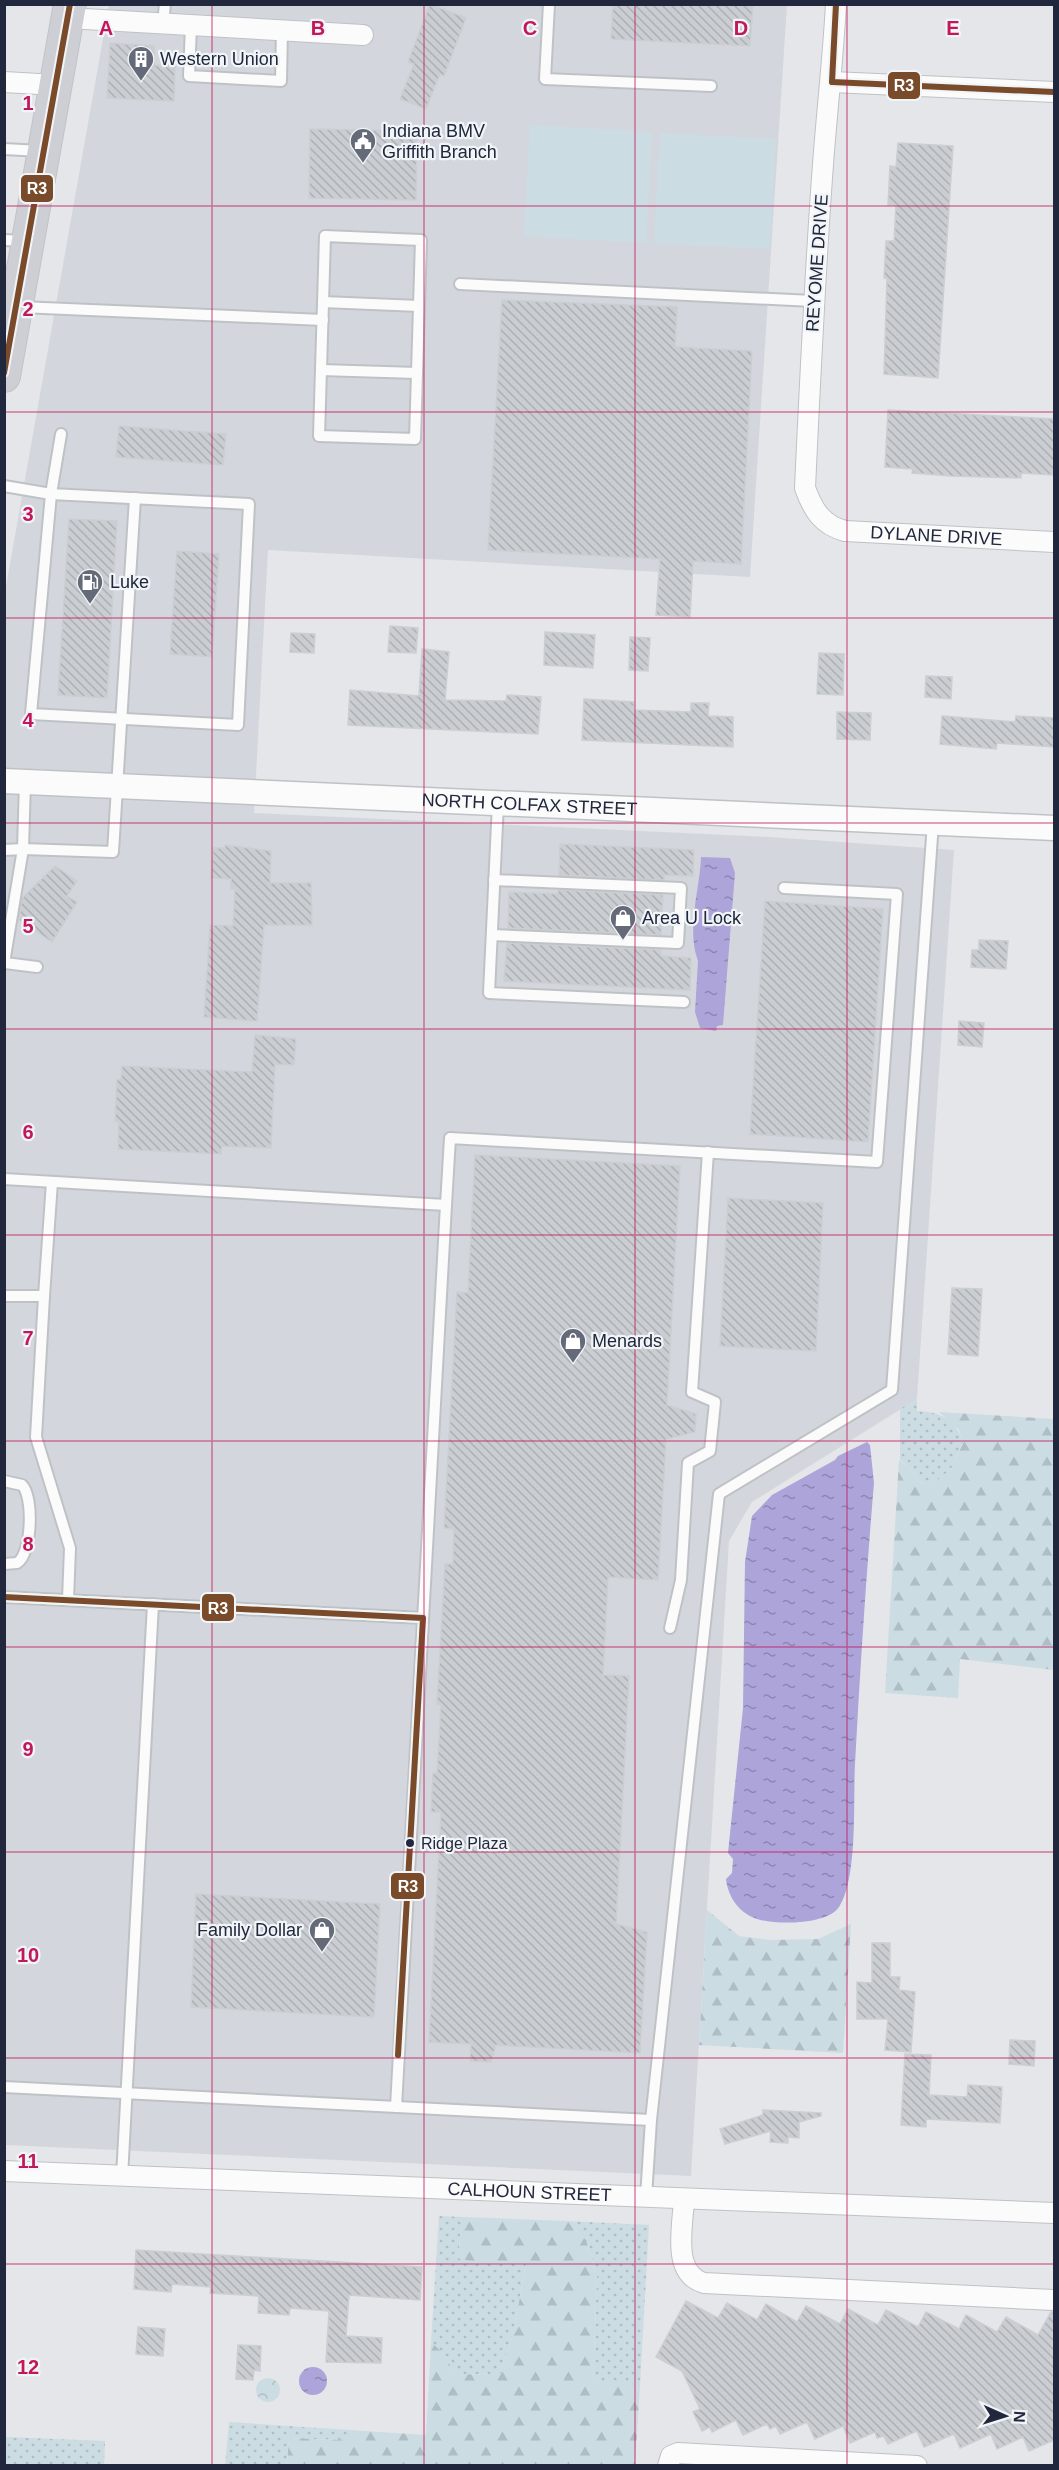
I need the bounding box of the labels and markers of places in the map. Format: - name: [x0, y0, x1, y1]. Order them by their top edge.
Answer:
- building icon: Western Union: [126, 44, 156, 82]
- place label: Western Union: [160, 49, 279, 69]
- place label: Indiana BMV Griffith Branch: [382, 121, 497, 162]
- public building icon: Indiana BMV Griffith Branch: [348, 126, 378, 164]
- fuel station icon: Luke: [75, 567, 105, 605]
- place label: Luke: [110, 572, 149, 592]
- shop icon: Area U Lock: [608, 903, 638, 941]
- place label: Area U Lock: [642, 908, 742, 928]
- shop icon: Menards: [558, 1326, 588, 1364]
- place label: Menards: [592, 1331, 662, 1351]
- place label: Ridge Plaza: [421, 1835, 507, 1852]
- marker: Ridge Plaza: [404, 1837, 416, 1849]
- shop icon: Family Dollar: [307, 1915, 337, 1953]
- place label: Family Dollar: [197, 1920, 302, 1940]

